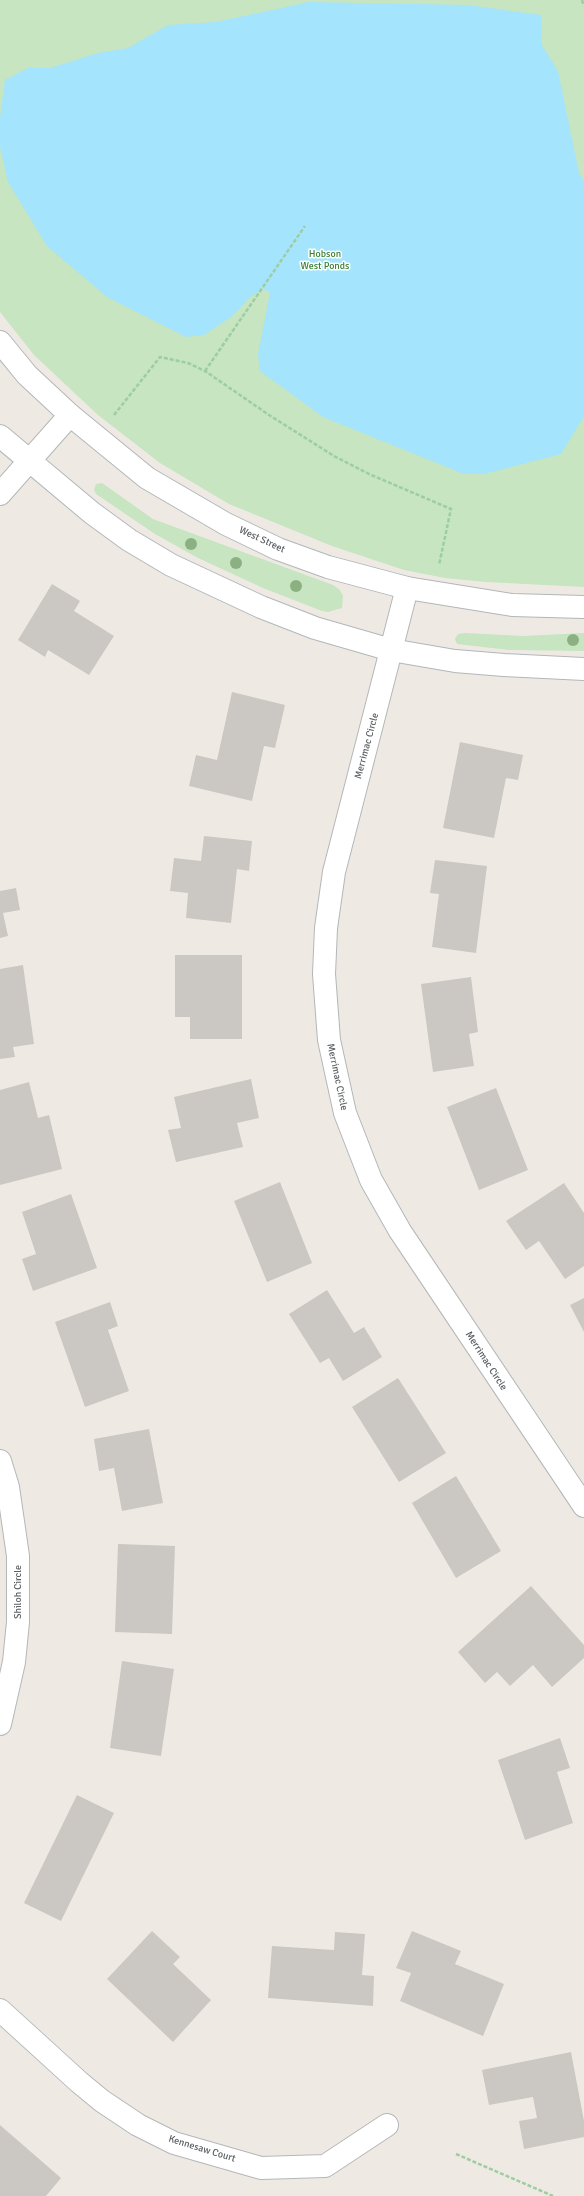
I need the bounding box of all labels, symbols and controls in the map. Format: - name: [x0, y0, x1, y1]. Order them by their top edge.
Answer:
- park label: Hobson West Ponds: [301, 248, 349, 272]
- street label: West Street: [237, 524, 287, 556]
- street label: Merrimac Circle: [352, 712, 382, 780]
- street label: Merrimac Circle: [324, 1042, 350, 1112]
- street label: Merrimac Circle: [462, 1329, 510, 1393]
- street label: Shiloh Circle: [12, 1565, 24, 1619]
- street label: Kennesaw Court: [167, 2133, 237, 2165]

